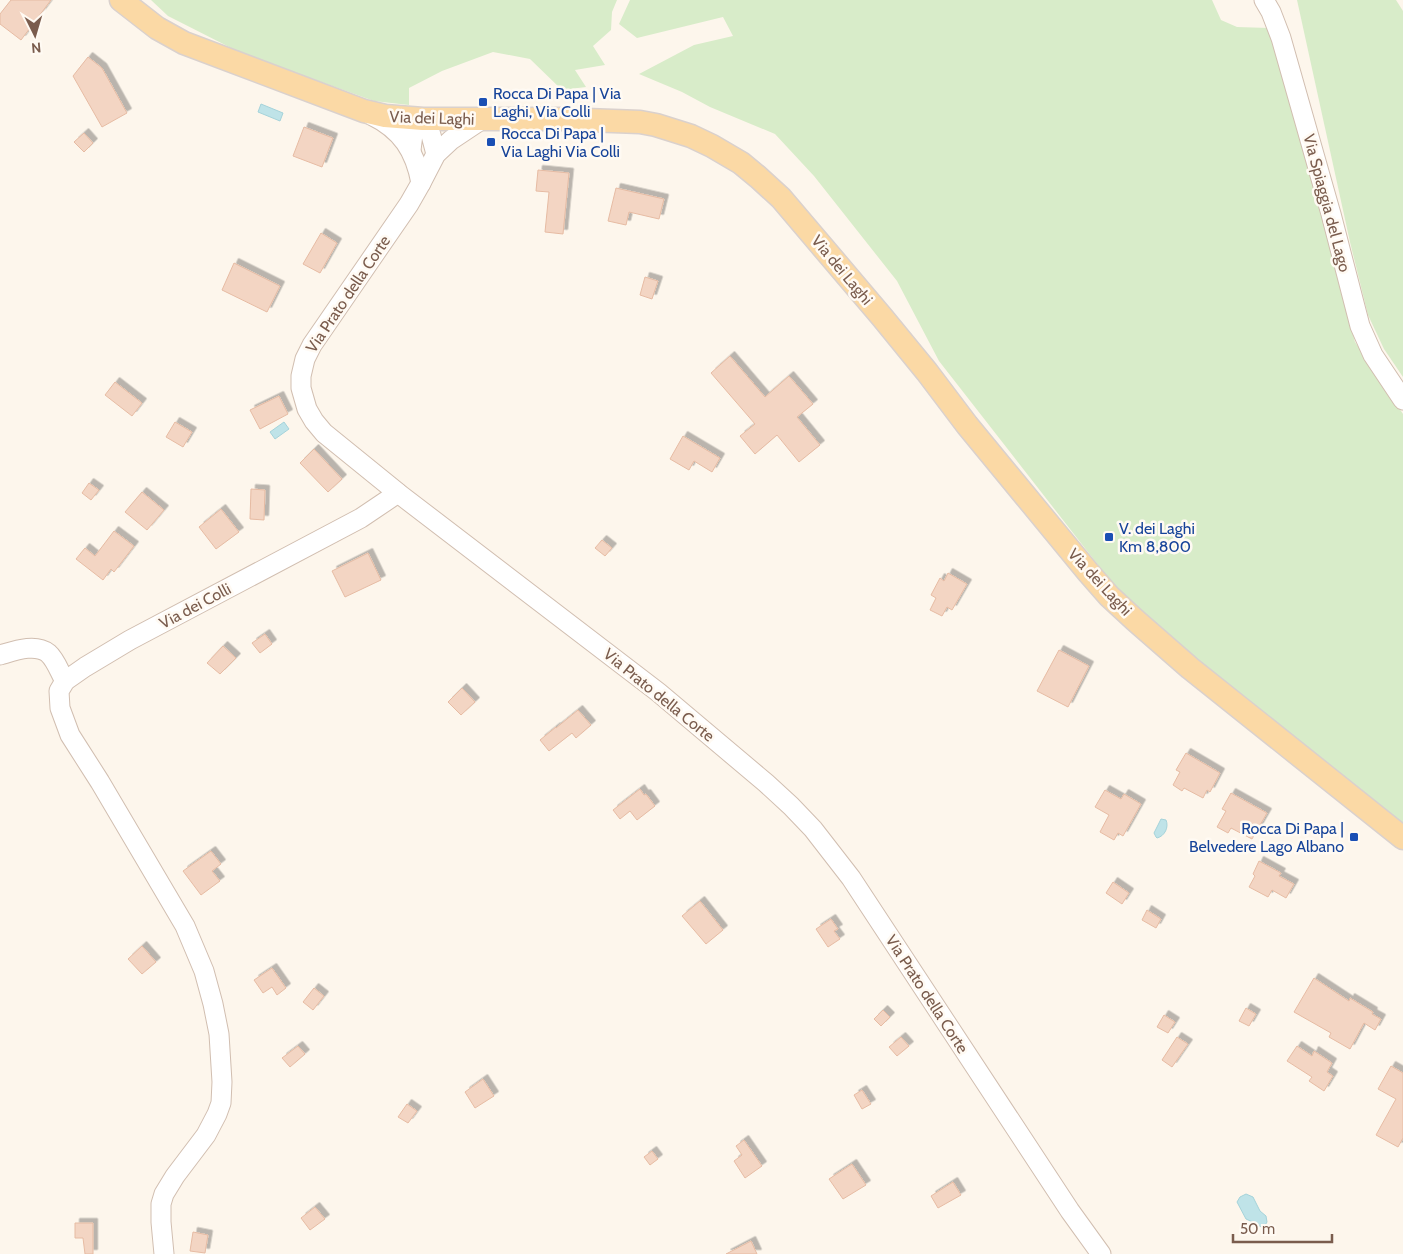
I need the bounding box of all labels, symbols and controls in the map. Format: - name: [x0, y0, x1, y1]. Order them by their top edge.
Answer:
- north arrow: [10, 10, 60, 60]
- text: N: [30, 39, 42, 57]
- place label: Rocca Di Papa | Via Laghi, Via Colli: [493, 84, 621, 121]
- marker: Rocca Di Papa | Via Laghi, Via Colli: [477, 96, 489, 108]
- street label: Via dei Laghi: [389, 107, 475, 129]
- place label: Rocca Di Papa | Via Laghi Via Colli: [501, 124, 620, 161]
- street label: Via Spiaggia del Lago: [1299, 132, 1355, 274]
- marker: Rocca Di Papa | Via Laghi Via Colli: [485, 136, 497, 148]
- street label: Via dei Laghi: [807, 231, 877, 309]
- street label: Via Prato della Corte: [302, 232, 394, 356]
- place label: V. dei Laghi Km 8,800: [1119, 519, 1195, 556]
- marker: V. dei Laghi Km 8,800: [1103, 531, 1115, 543]
- street label: Via dei Laghi: [1064, 544, 1136, 620]
- street label: Via dei Colli: [156, 579, 234, 633]
- street label: Via Prato della Corte: [600, 644, 718, 746]
- place label: Rocca Di Papa | Belvedere Lago Albano: [1189, 819, 1344, 856]
- marker: Rocca Di Papa | Belvedere Lago Albano: [1348, 831, 1360, 843]
- street label: Via Prato della Corte: [882, 931, 972, 1057]
- scale bar: [1233, 1212, 1332, 1244]
- text: 50 m: [1240, 1220, 1275, 1238]

